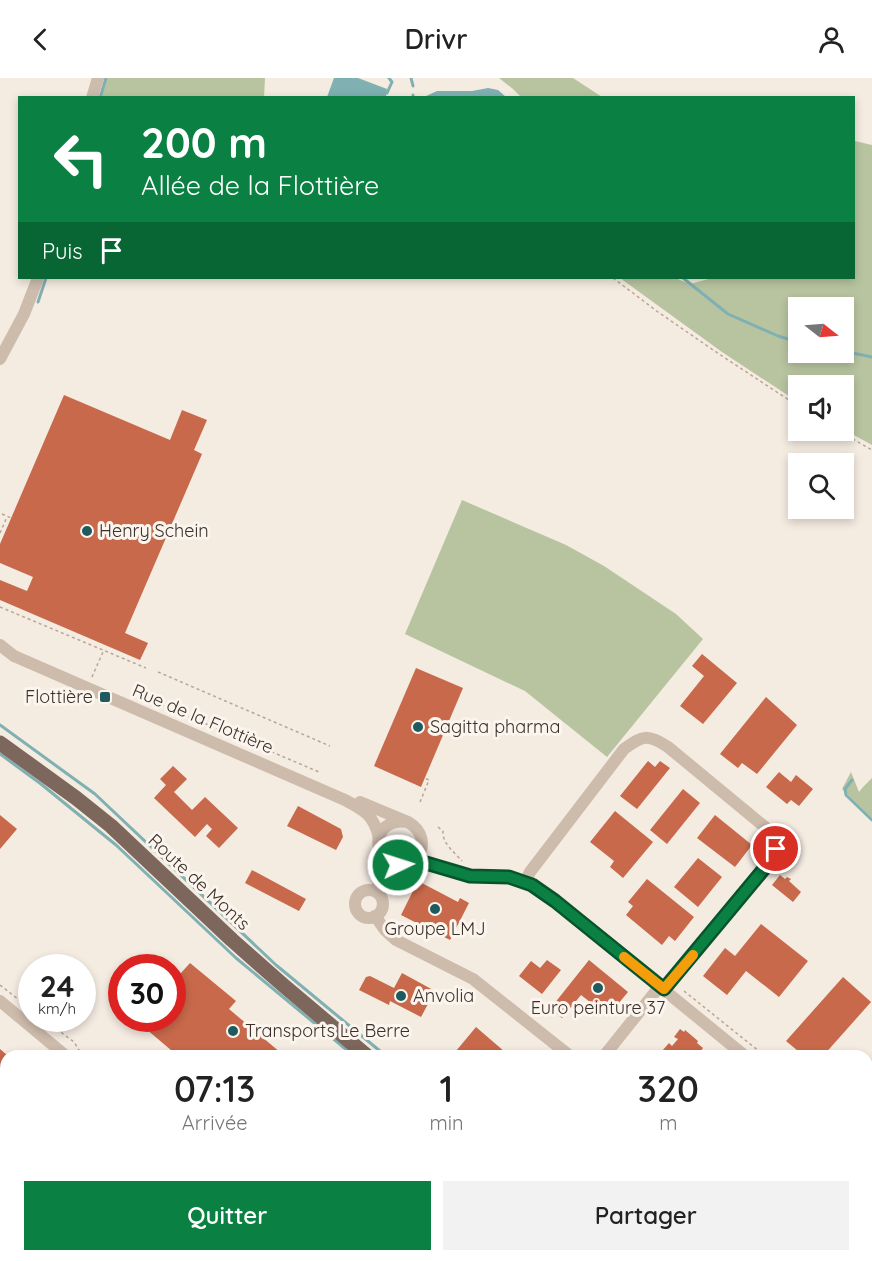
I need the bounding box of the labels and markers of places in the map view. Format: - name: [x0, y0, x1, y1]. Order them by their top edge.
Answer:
- place label: Henry Schein: [99, 519, 209, 542]
- marker: Henry Schein: [80, 524, 94, 538]
- place label: Flottière: [25, 685, 93, 708]
- marker: Flottière: [98, 690, 112, 704]
- place label: Sagitta pharma: [430, 715, 560, 738]
- marker: Sagitta pharma: [411, 720, 425, 734]
- pin: [750, 823, 801, 874]
- marker: Groupe LMJ: [428, 902, 442, 916]
- place label: Groupe LMJ: [385, 917, 485, 940]
- marker: Euro peinture 37: [591, 981, 605, 995]
- place label: Anvolia: [413, 984, 474, 1007]
- marker: Anvolia: [394, 989, 408, 1003]
- place label: Euro peinture 37: [531, 996, 665, 1019]
- place label: Transports Le Berre: [245, 1019, 410, 1042]
- marker: Transports Le Berre: [226, 1024, 240, 1038]

